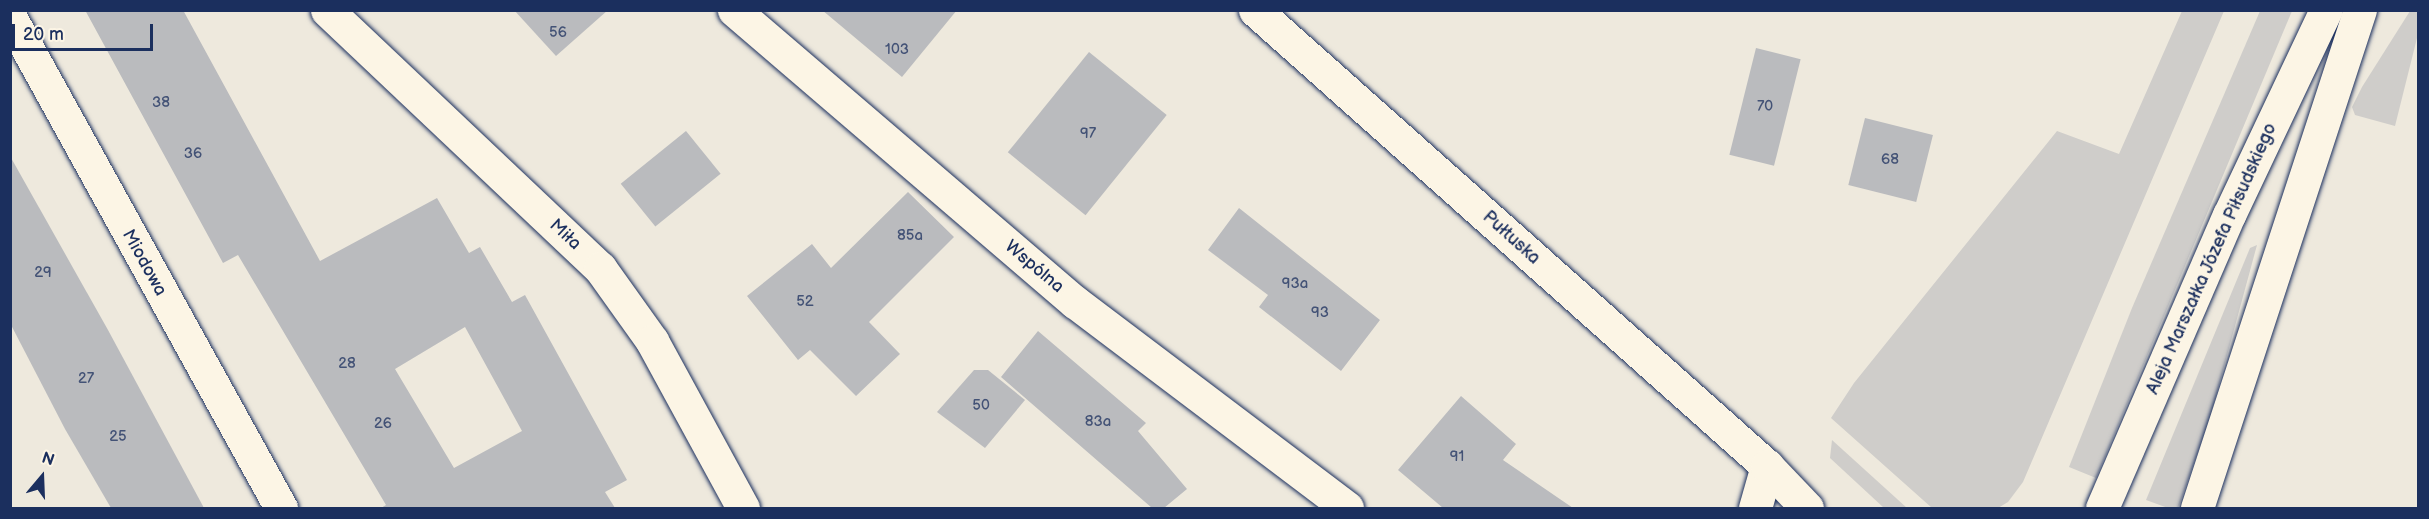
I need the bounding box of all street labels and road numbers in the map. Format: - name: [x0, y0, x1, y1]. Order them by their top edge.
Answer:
- street label: Aleja Marszałka Józefa Piłsudskiego: [2142, 120, 2282, 398]
- street label: Pułtuska: [1478, 207, 1544, 269]
- street label: Miła: [545, 215, 585, 255]
- street label: Miodowa: [117, 226, 171, 300]
- street label: Wspólna: [1000, 236, 1068, 298]

